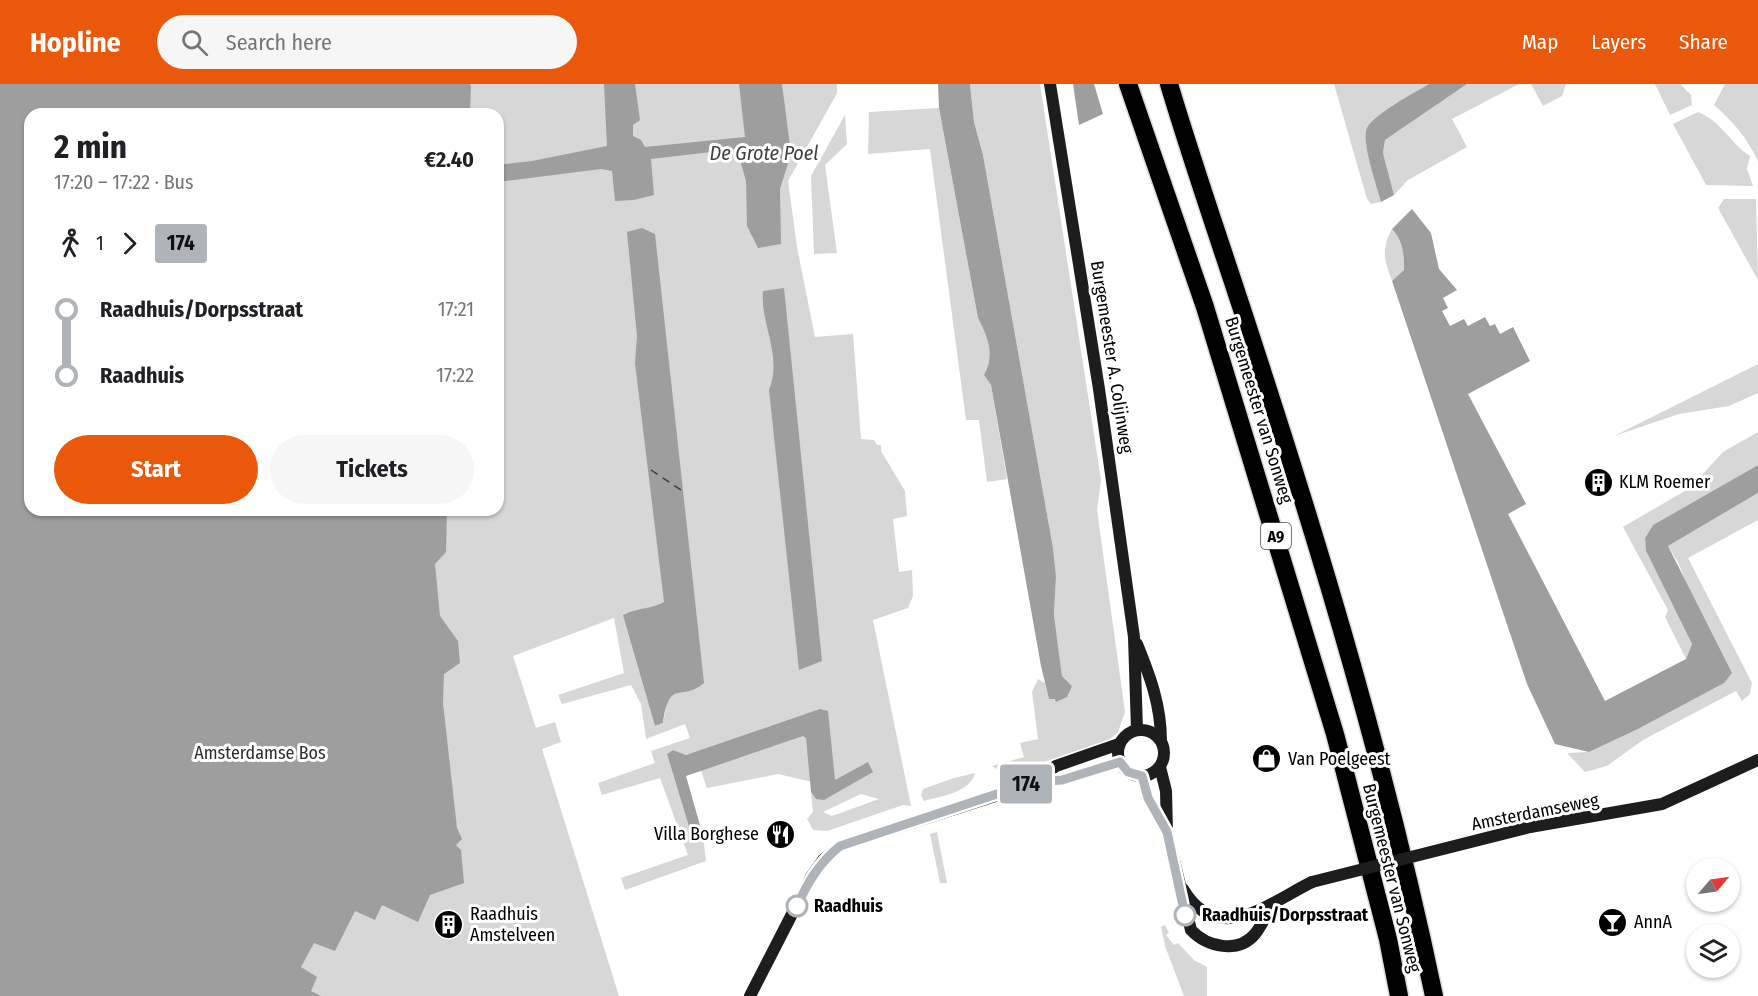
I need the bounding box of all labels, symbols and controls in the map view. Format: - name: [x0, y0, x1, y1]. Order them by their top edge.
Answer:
- search box: [157, 15, 577, 69]
- text: Hopline: [30, 26, 121, 59]
- icon: search: [178, 26, 211, 59]
- text: Search here: [226, 29, 332, 56]
- text: Map: [1522, 29, 1558, 55]
- text: Layers: [1591, 29, 1646, 55]
- text: Share: [1679, 29, 1728, 55]
- text: 2 min: [54, 127, 127, 167]
- water label: De Grote Poel: [709, 141, 819, 165]
- text: €2.40: [424, 146, 474, 173]
- text: 17:20 – 17:22 · Bus: [54, 170, 194, 194]
- icon: walk: [54, 227, 87, 260]
- icon: forward: [113, 227, 146, 260]
- text: 174: [167, 230, 195, 256]
- text: 1: [96, 231, 104, 255]
- street label: Burgemeester A. Colijnweg: [1086, 259, 1138, 456]
- text: Raadhuis/Dorpsstraat: [100, 296, 303, 323]
- text: 17:21: [438, 297, 474, 321]
- street label: Burgemeester van Sonweg: [1220, 314, 1298, 506]
- text: Raadhuis: [100, 362, 184, 389]
- text: 17:22: [436, 363, 474, 387]
- button: Start: [54, 435, 258, 504]
- button: Tickets: [270, 435, 474, 504]
- building icon: KLM Roemer: [1582, 466, 1614, 498]
- place label: KLM Roemer: [1619, 471, 1711, 493]
- road number: A9: [1261, 523, 1291, 549]
- park label: Amsterdamse Bos: [194, 742, 326, 764]
- shop icon: Van Poelgeest: [1251, 743, 1283, 775]
- place label: Van Poelgeest: [1288, 748, 1391, 770]
- line badge: 174: [992, 764, 1060, 804]
- text: 174: [1012, 771, 1040, 797]
- street label: Burgemeester van Sonweg: [1358, 781, 1426, 975]
- street label: Amsterdamseweg: [1469, 789, 1601, 835]
- restaurant icon: Villa Borghese: [764, 818, 796, 850]
- place label: Villa Borghese: [654, 823, 759, 845]
- north arrow: [1686, 858, 1740, 912]
- map controls: [1686, 858, 1740, 978]
- marker: Raadhuis: [786, 895, 808, 917]
- place label: Raadhuis: [814, 895, 883, 917]
- place label: Raadhuis Amstelveen: [470, 903, 555, 946]
- marker: Raadhuis/Dorpsstraat: [1174, 904, 1196, 926]
- place label: Raadhuis/Dorpsstraat: [1202, 904, 1369, 926]
- bar icon: AnnA: [1597, 906, 1629, 938]
- building icon: Raadhuis Amstelveen: [433, 908, 465, 940]
- place label: AnnA: [1634, 911, 1672, 933]
- button: layers: [1686, 924, 1740, 978]

